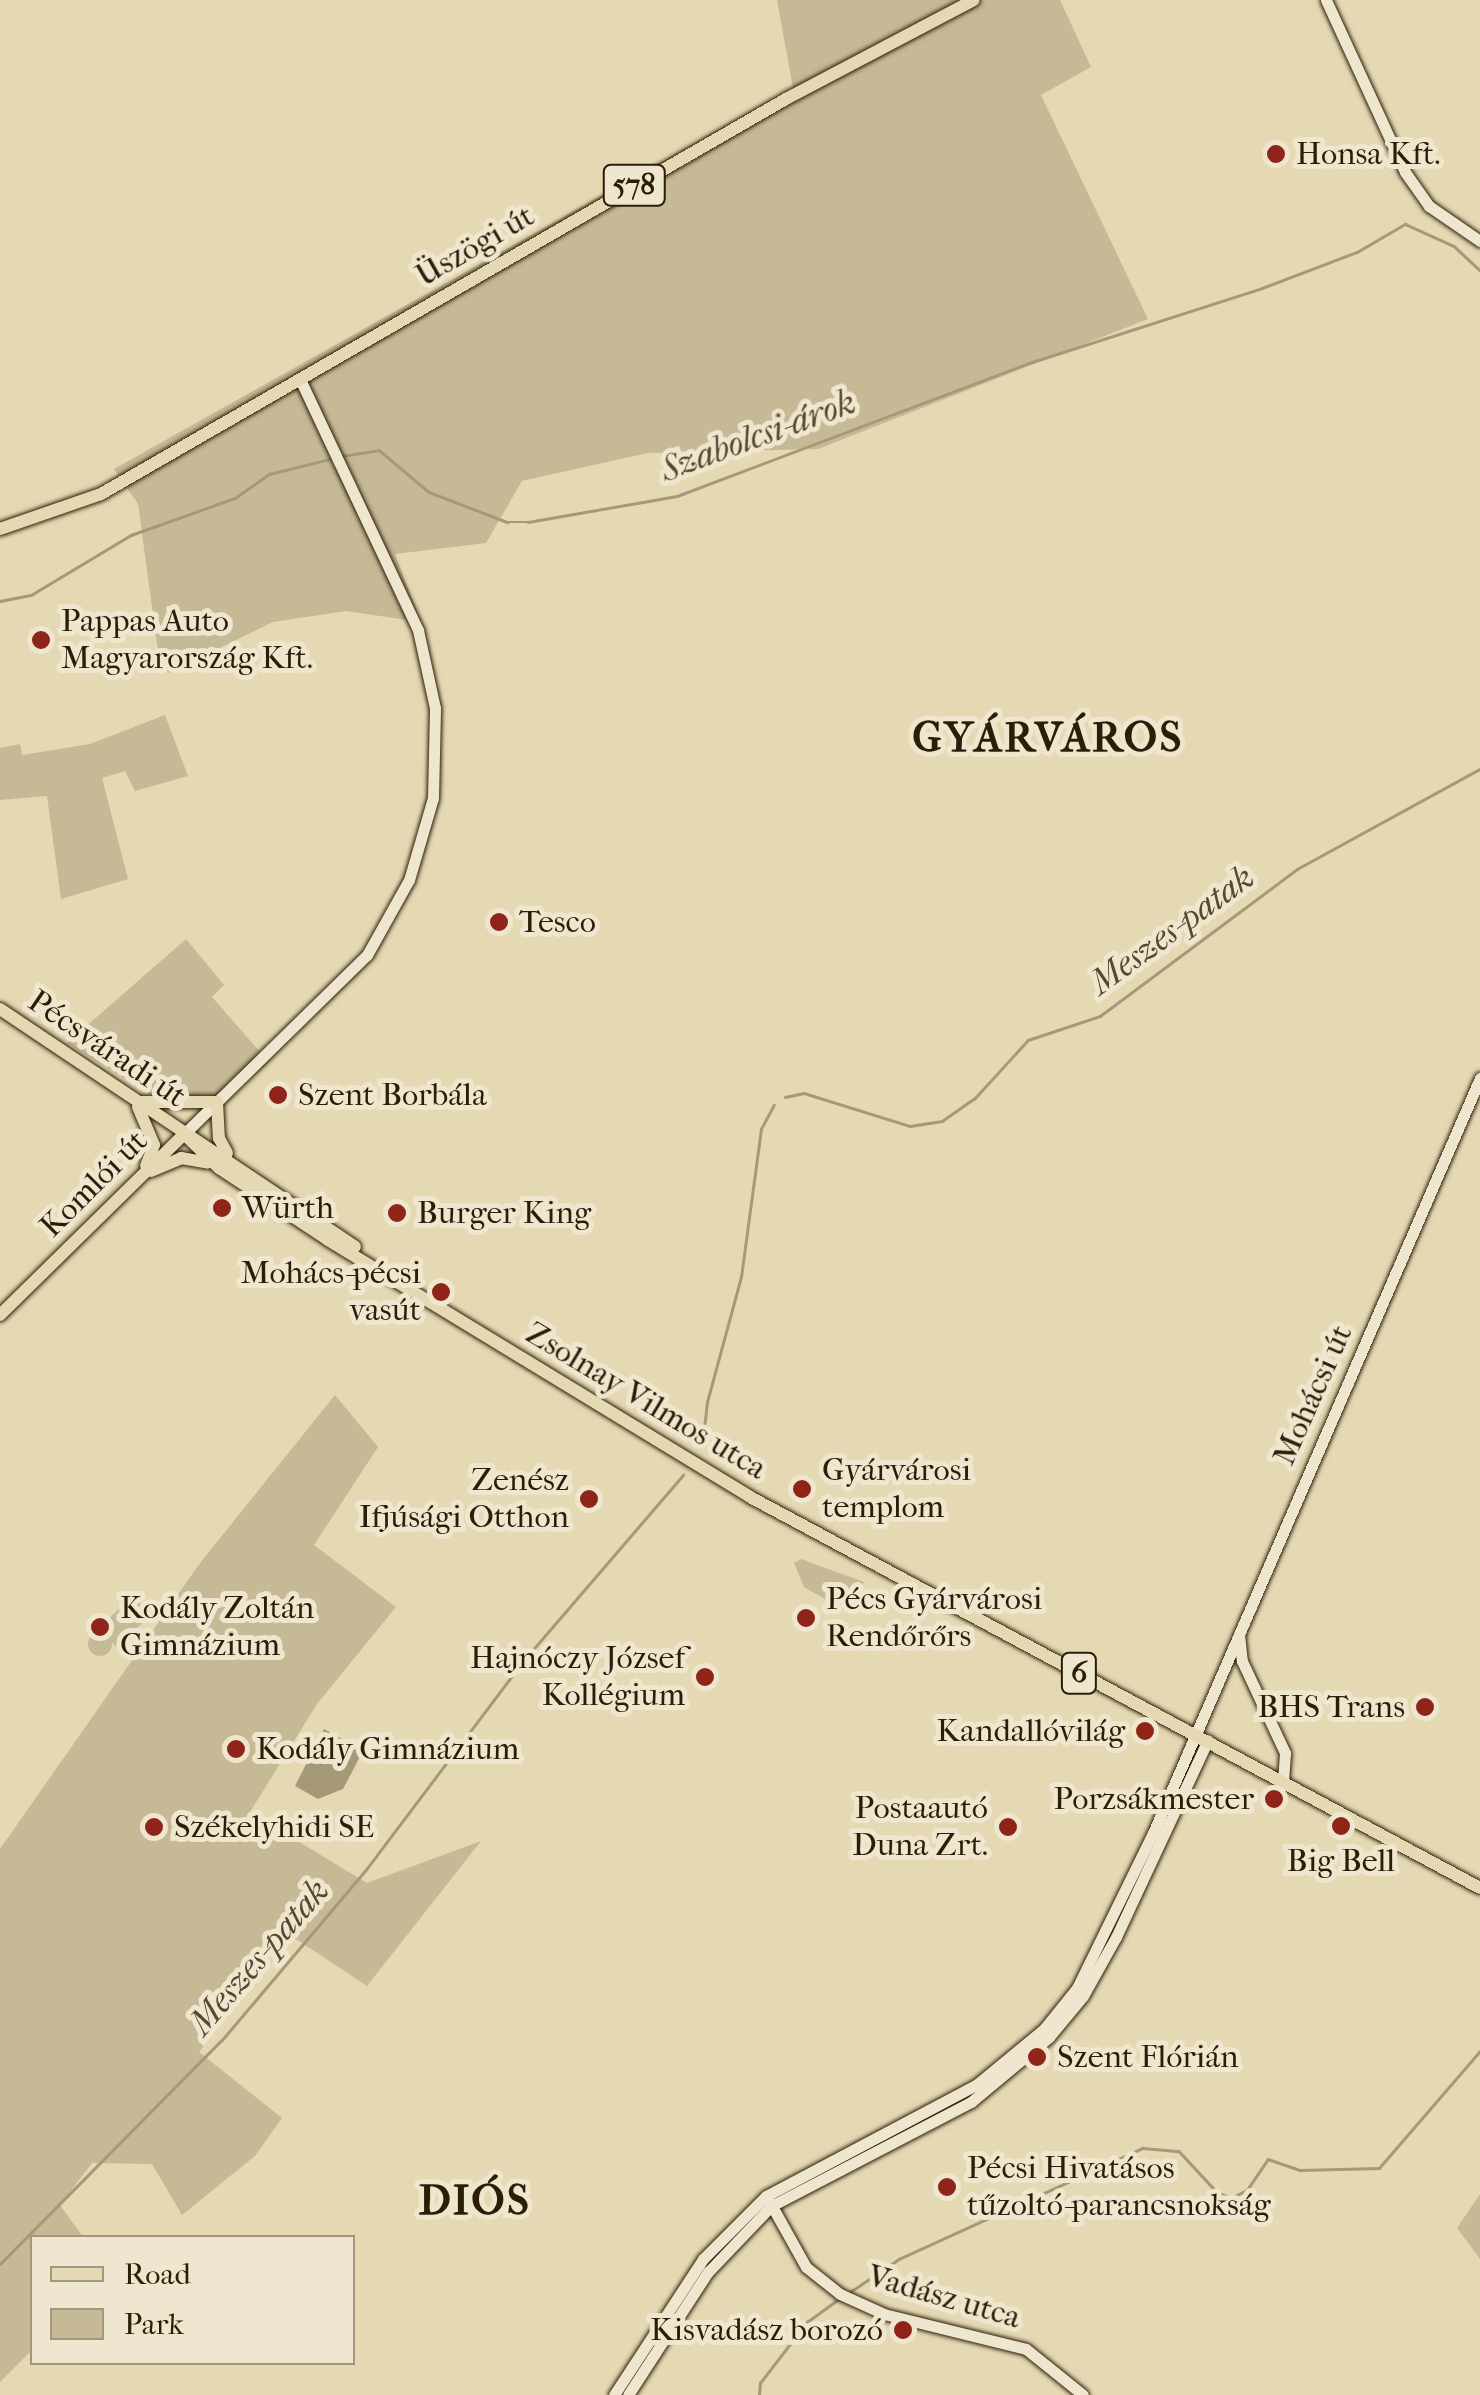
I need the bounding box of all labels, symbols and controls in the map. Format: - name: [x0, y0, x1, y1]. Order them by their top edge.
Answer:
- place label: Honsa Kft.: [1296, 135, 1440, 173]
- marker: Honsa Kft.: [1265, 143, 1287, 165]
- road number: 578: [602, 160, 666, 210]
- street label: Üszögi út: [409, 197, 541, 295]
- water label: Szabolcsi-árok: [655, 381, 861, 491]
- place label: Pappas Auto Magyarország Kft.: [61, 603, 313, 678]
- marker: Pappas Auto Magyarország Kft.: [30, 629, 52, 651]
- district label: GYÁRVÁROS: [912, 713, 1184, 763]
- water label: Meszes-patak: [1082, 856, 1262, 1004]
- place label: Tesco: [519, 903, 596, 941]
- marker: Tesco: [488, 911, 510, 933]
- street label: Pécsváradi út: [21, 982, 193, 1116]
- place label: Szent Borbála: [298, 1076, 487, 1114]
- marker: Szent Borbála: [267, 1084, 289, 1106]
- street label: Komlói út: [32, 1122, 156, 1246]
- place label: Würth: [242, 1189, 334, 1227]
- place label: Burger King: [417, 1194, 591, 1232]
- marker: Würth: [211, 1197, 233, 1219]
- marker: Burger King: [386, 1202, 408, 1224]
- place label: Mohács-pécsi vasút: [241, 1255, 421, 1330]
- marker: Mohács-pécsi vasút: [430, 1281, 452, 1303]
- street label: Zsolnay Vilmos utca: [519, 1314, 773, 1488]
- street label: Mohácsi út: [1265, 1319, 1361, 1471]
- place label: Gyárvárosi templom: [822, 1452, 971, 1527]
- place label: Zenész Ifjúsági Otthon: [359, 1462, 569, 1537]
- marker: Gyárvárosi templom: [791, 1478, 813, 1500]
- marker: Zenész Ifjúsági Otthon: [578, 1488, 600, 1510]
- place label: Pécs Gyárvárosi Rendőrőrs: [826, 1581, 1042, 1656]
- place label: Kodály Zoltán Gimnázium: [120, 1590, 314, 1665]
- marker: Pécs Gyárvárosi Rendőrőrs: [795, 1607, 817, 1629]
- marker: Kodály Zoltán Gimnázium: [89, 1616, 111, 1638]
- place label: Hajnóczy József Kollégium: [470, 1640, 685, 1715]
- road number: 6: [1059, 1648, 1099, 1698]
- marker: Hajnóczy József Kollégium: [694, 1666, 716, 1688]
- place label: BHS Trans: [1258, 1688, 1405, 1726]
- marker: BHS Trans: [1414, 1696, 1436, 1718]
- place label: Kandallóvilág: [937, 1712, 1125, 1750]
- marker: Kandallóvilág: [1134, 1720, 1156, 1742]
- place label: Kodály Gimnázium: [256, 1730, 519, 1768]
- marker: Kodály Gimnázium: [225, 1738, 247, 1760]
- place label: Porzsákmester: [1054, 1780, 1254, 1818]
- marker: Porzsákmester: [1263, 1788, 1285, 1810]
- place label: Postaautó Duna Zrt.: [852, 1790, 988, 1865]
- place label: Székelyhidi SE: [174, 1808, 374, 1846]
- marker: Big Bell: [1330, 1815, 1352, 1837]
- marker: Székelyhidi SE: [143, 1816, 165, 1838]
- marker: Postaautó Duna Zrt.: [997, 1816, 1019, 1838]
- place label: Big Bell: [1287, 1842, 1395, 1880]
- water label: Meszes-patak: [180, 1870, 338, 2044]
- place label: Szent Flórián: [1057, 2038, 1239, 2076]
- marker: Szent Flórián: [1026, 2046, 1048, 2068]
- place label: Pécsi Hivatásos tűzoltó-parancsnokság: [967, 2150, 1271, 2225]
- district label: DIÓS: [419, 2176, 531, 2226]
- marker: Pécsi Hivatásos tűzoltó-parancsnokság: [936, 2176, 958, 2198]
- legend: [30, 2235, 355, 2365]
- text: Road: [124, 2257, 191, 2292]
- street label: Vadász utca: [863, 2257, 1025, 2337]
- text: Park: [124, 2307, 184, 2342]
- place label: Kisvadász borozó: [650, 2311, 883, 2349]
- marker: Kisvadász borozó: [892, 2319, 914, 2341]

